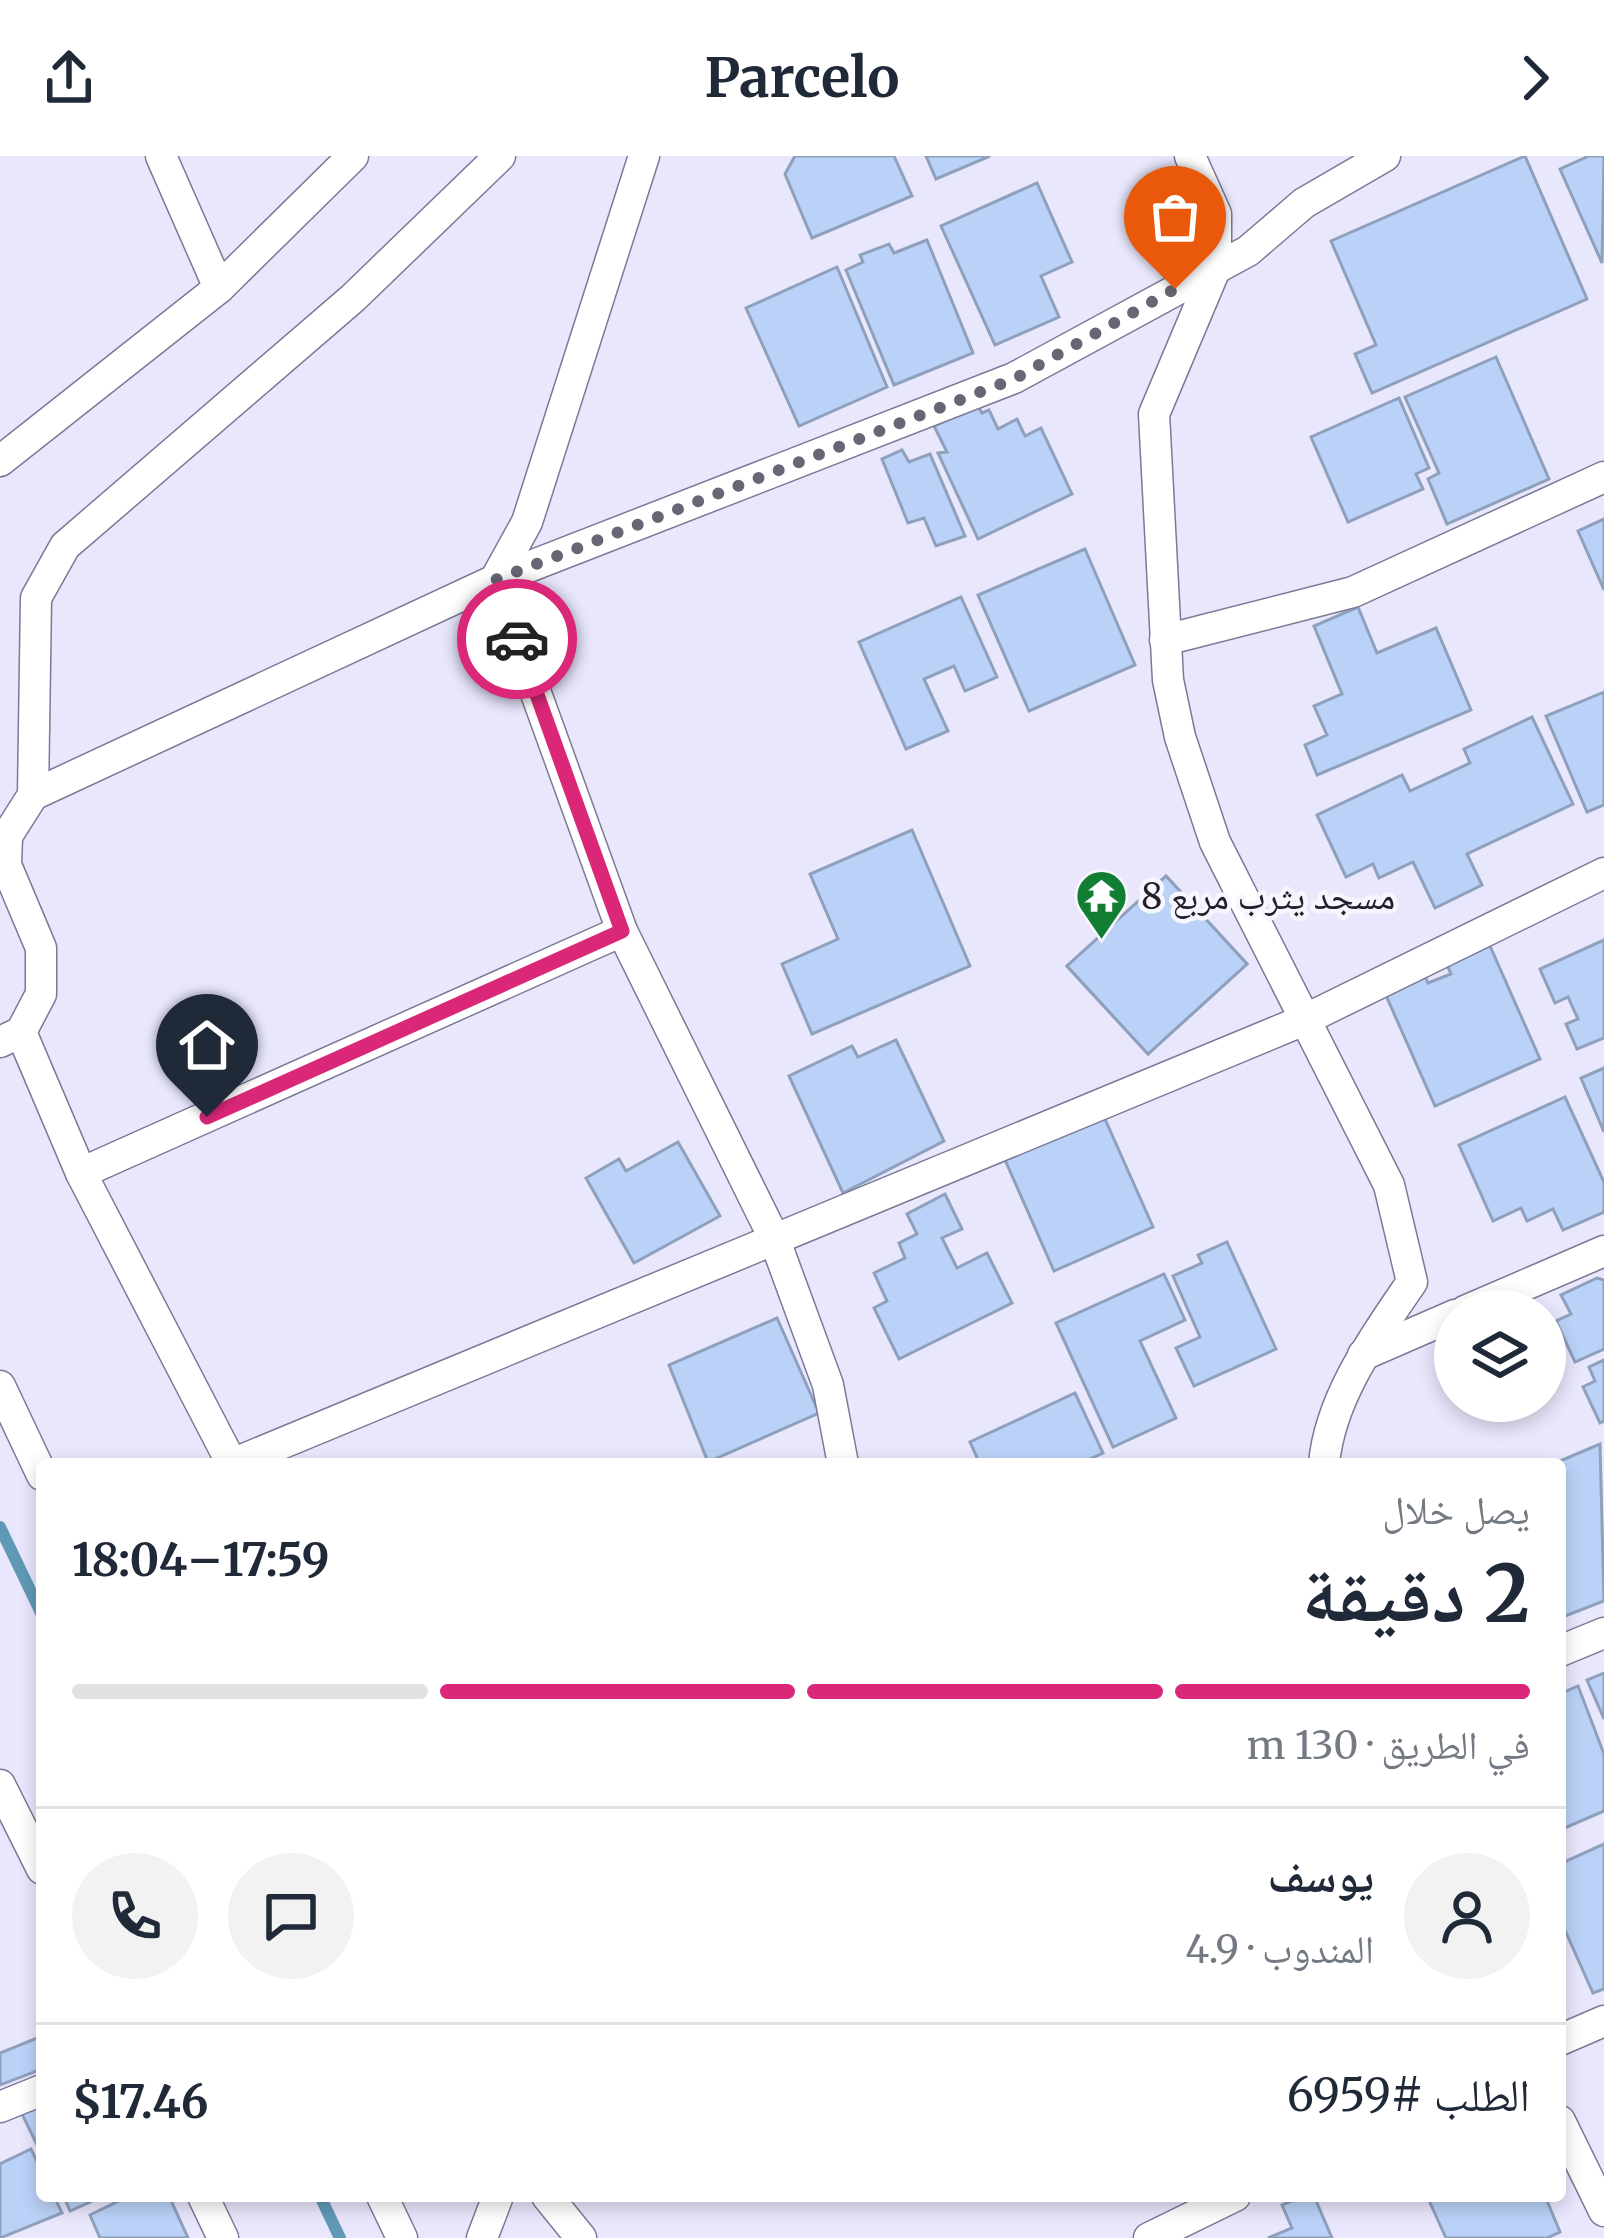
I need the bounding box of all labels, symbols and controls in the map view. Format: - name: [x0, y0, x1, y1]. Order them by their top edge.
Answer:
- text: Parcelo: [704, 44, 900, 112]
- icon: share: [36, 45, 102, 111]
- icon: forward: [1502, 45, 1568, 111]
- pin: [1124, 166, 1226, 289]
- icon: bag: [1142, 184, 1208, 250]
- courier: [457, 579, 577, 699]
- icon: car: [484, 606, 550, 672]
- temple icon: مسجد يثرب مربع 8: [1074, 868, 1130, 942]
- place label: مسجد يثرب مربع 8: [1141, 874, 1395, 919]
- pin: [156, 994, 258, 1117]
- icon: home: [174, 1012, 240, 1078]
- map controls: [1434, 1290, 1566, 1422]
- button: layers: [1434, 1290, 1566, 1422]
- text: يصل خلال: [1382, 1486, 1530, 1535]
- text: 17:59–18:04: [72, 1532, 330, 1588]
- text: 2 دقيقة: [1302, 1545, 1530, 1643]
- text: في الطريق · 130 m: [1247, 1721, 1530, 1770]
- text: يوسف: [1268, 1848, 1374, 1904]
- button: phone: [72, 1853, 198, 1979]
- button: chat: [228, 1853, 354, 1979]
- button: person: [1404, 1853, 1530, 1979]
- text: المندوب · 4.9: [1185, 1925, 1374, 1974]
- text: الطلب #6959: [1287, 2067, 1530, 2123]
- text: $17.46: [72, 2074, 208, 2130]

